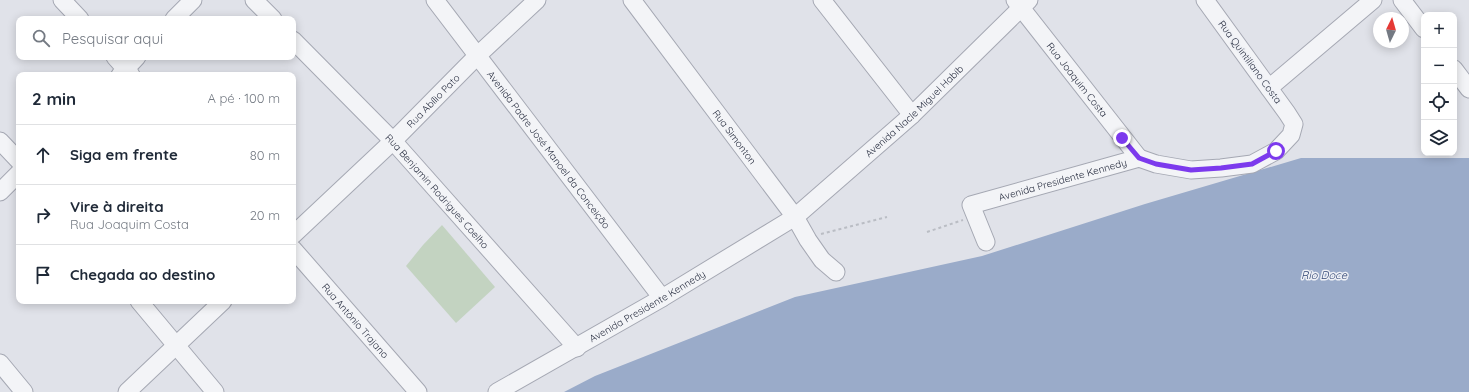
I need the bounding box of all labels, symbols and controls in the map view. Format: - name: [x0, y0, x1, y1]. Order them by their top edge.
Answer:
- north arrow: [1373, 12, 1409, 48]
- map controls: [1421, 12, 1457, 156]
- button: +: [1421, 12, 1457, 48]
- search box: [16, 16, 296, 60]
- street label: Rua Quintiliano Costa: [1215, 18, 1285, 106]
- icon: search: [30, 27, 52, 49]
- text: Pesquisar aqui: [62, 29, 163, 48]
- street label: Rua Joaquim Costa: [1044, 39, 1111, 119]
- button: −: [1421, 48, 1457, 84]
- street label: Avenida Nacle Miguel Habib: [862, 62, 966, 160]
- street label: Avenida Padre José Manoel da Conceição: [485, 68, 613, 231]
- street label: Rua Abílio Pato: [404, 71, 462, 130]
- button: locate: [1421, 84, 1457, 120]
- text: 2 min: [32, 88, 76, 109]
- text: A pé · 100 m: [207, 90, 280, 106]
- street label: Rua Simonton: [710, 107, 759, 167]
- button: layers: [1421, 120, 1457, 156]
- route end: [1113, 129, 1131, 147]
- street label: Rua Benjamin Rodrigues Coelho: [383, 131, 492, 251]
- route start: [1267, 142, 1285, 160]
- icon: ahead: [32, 144, 54, 166]
- text: Siga em frente: [70, 145, 178, 164]
- text: 80 m: [250, 147, 280, 163]
- street label: Avenida Presidente Kennedy: [997, 155, 1128, 203]
- text: Vire à direita: [70, 197, 164, 216]
- icon: right: [32, 204, 54, 226]
- text: 20 m: [250, 207, 280, 223]
- text: Rua Joaquim Costa: [70, 216, 189, 232]
- icon: arrive: [32, 264, 54, 286]
- text: Chegada ao destino: [70, 265, 215, 284]
- street label: Avenida Presidente Kennedy: [587, 267, 707, 345]
- water label: Rio Doce: [1301, 268, 1348, 282]
- street label: Rua Antônio Trajano: [319, 280, 392, 361]

